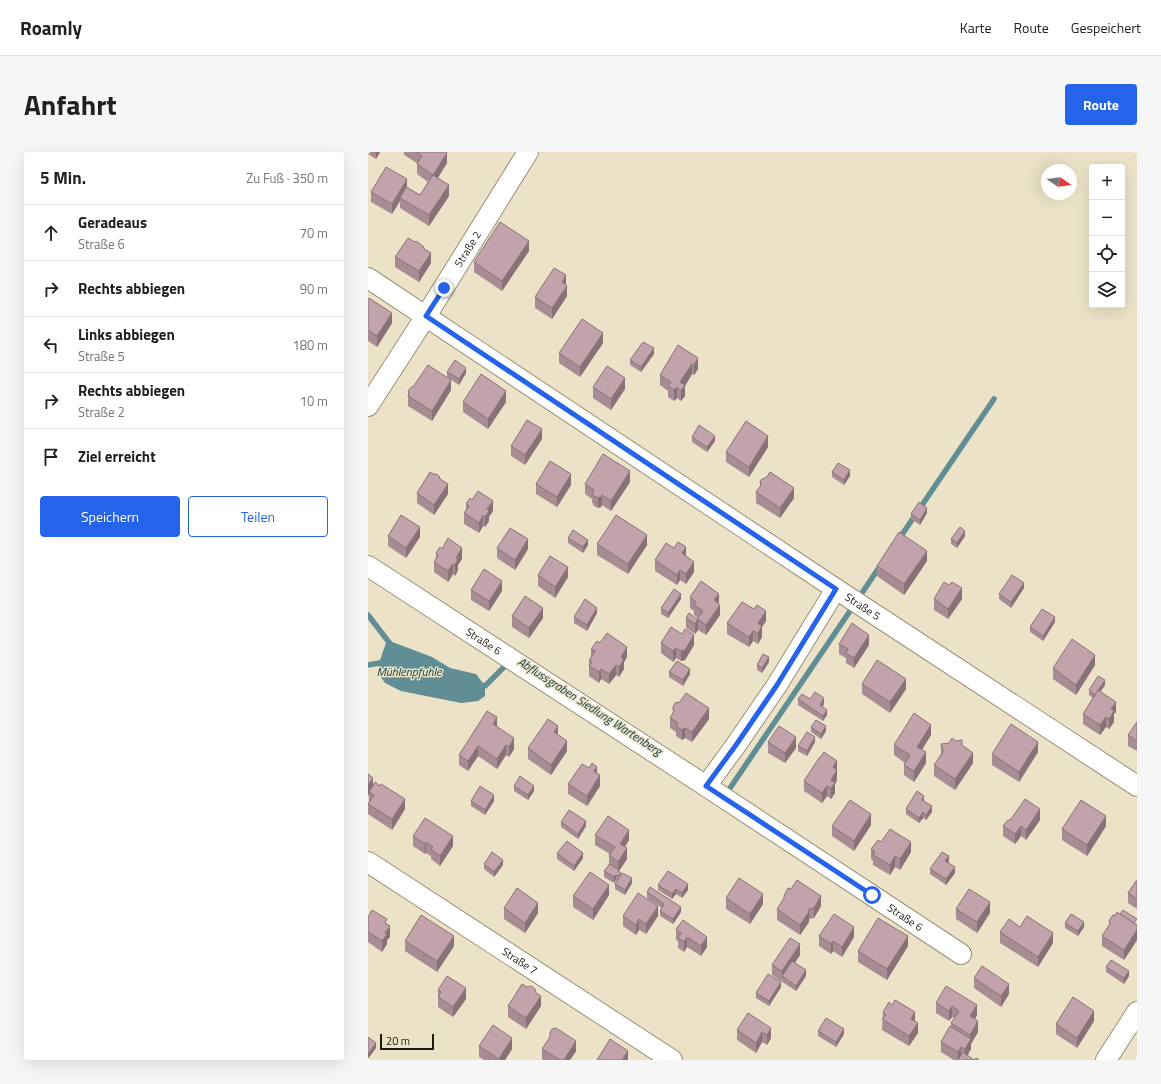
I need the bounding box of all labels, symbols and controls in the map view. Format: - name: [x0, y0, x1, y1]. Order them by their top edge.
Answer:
- text: Roamly: [20, 13, 82, 42]
- text: Karte: [960, 17, 992, 38]
- text: Route: [1014, 17, 1049, 38]
- text: Gespeichert: [1071, 17, 1141, 38]
- text: Anfahrt: [24, 83, 117, 126]
- button: Route: [1065, 84, 1137, 125]
- north arrow: [1041, 164, 1077, 200]
- map controls: [1089, 164, 1125, 308]
- button: +: [1089, 164, 1125, 200]
- text: 5 Min.: [40, 165, 86, 191]
- text: Zu Fuß · 350 m: [246, 168, 328, 188]
- button: −: [1089, 200, 1125, 236]
- text: Geradeaus: [78, 211, 147, 234]
- icon: ahead: [40, 222, 62, 244]
- text: 70 m: [300, 223, 328, 243]
- street label: Straße 2: [450, 228, 485, 270]
- text: Straße 6: [78, 234, 125, 254]
- button: locate: [1089, 236, 1125, 272]
- button: layers: [1089, 272, 1125, 308]
- text: Rechts abbiegen: [78, 277, 185, 300]
- icon: right: [40, 278, 62, 300]
- text: 90 m: [300, 279, 328, 299]
- route end: [435, 279, 453, 297]
- text: Links abbiegen: [78, 323, 175, 346]
- icon: left: [40, 334, 62, 356]
- text: 180 m: [292, 335, 328, 355]
- text: Straße 5: [78, 346, 125, 366]
- text: Rechts abbiegen: [78, 379, 185, 402]
- icon: right: [40, 390, 62, 412]
- text: 10 m: [300, 391, 328, 411]
- text: Straße 2: [78, 402, 125, 422]
- text: Ziel erreicht: [78, 445, 156, 468]
- icon: arrive: [40, 446, 62, 468]
- button: Speichern: [40, 496, 180, 537]
- button: Teilen: [188, 496, 328, 537]
- street label: Straße 5: [842, 589, 884, 624]
- street label: Straße 6: [463, 624, 505, 659]
- water label: Abflussgraben Siedlung Wartenberg: [514, 652, 667, 761]
- water label: Mühlenpfuhle: [376, 662, 443, 681]
- route start: [863, 886, 881, 904]
- street label: Straße 6: [884, 900, 926, 935]
- street label: Straße 7: [499, 943, 541, 978]
- scale bar: [380, 1032, 434, 1051]
- text: 20 m: [386, 1033, 410, 1049]

